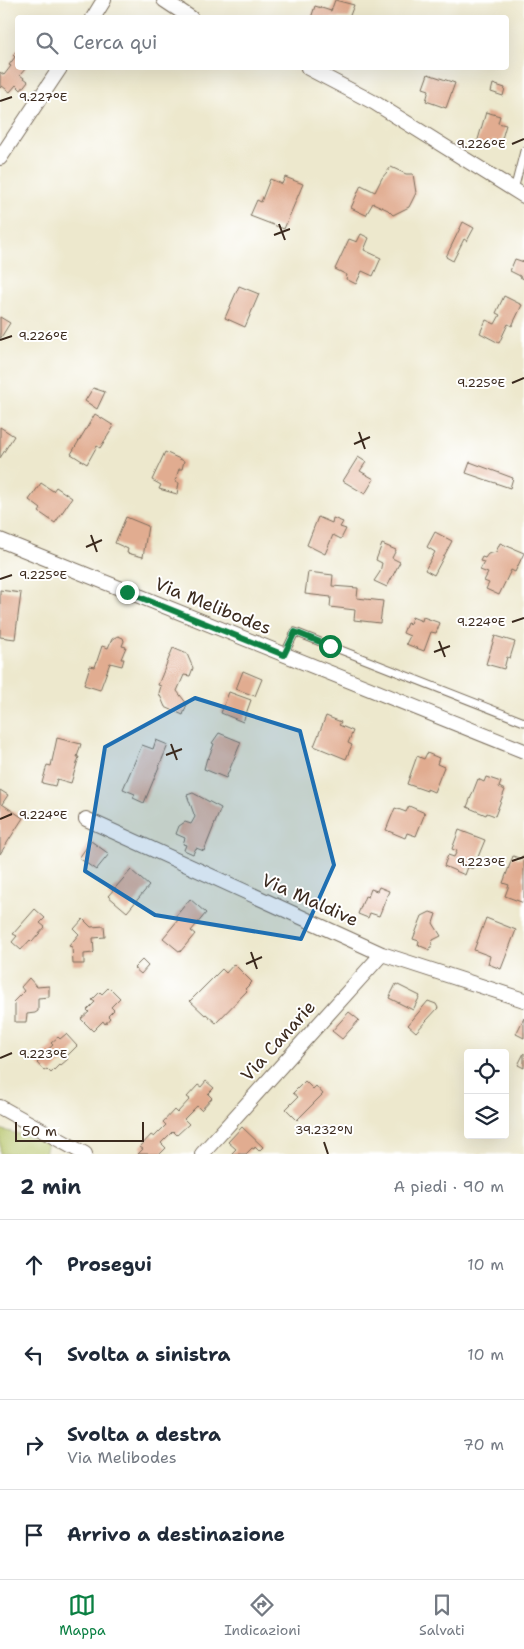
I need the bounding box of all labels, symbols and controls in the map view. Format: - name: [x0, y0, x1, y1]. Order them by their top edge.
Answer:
- search box: [15, 15, 509, 70]
- icon: search: [33, 29, 61, 57]
- text: Cerca qui: [73, 30, 157, 55]
- text: 9.227°E: [19, 89, 67, 105]
- text: 9.226°E: [457, 136, 505, 152]
- text: 9.226°E: [19, 328, 67, 344]
- text: 9.225°E: [457, 375, 505, 391]
- text: 9.225°E: [19, 567, 67, 583]
- street label: Via Melibodes: [151, 572, 275, 640]
- route end: [116, 581, 139, 604]
- text: 9.224°E: [457, 614, 505, 630]
- route start: [319, 635, 342, 658]
- text: 9.224°E: [19, 807, 67, 823]
- text: 9.223°E: [457, 854, 505, 870]
- street label: Via Maldive: [258, 868, 362, 932]
- street label: Via Canarie: [235, 995, 321, 1087]
- text: 9.223°E: [19, 1046, 67, 1062]
- map controls: [464, 1049, 509, 1139]
- button: locate: [464, 1049, 509, 1094]
- button: layers: [464, 1094, 509, 1139]
- scale bar: [15, 1119, 144, 1142]
- text: 50 m: [22, 1122, 57, 1140]
- text: 39.232°N: [295, 1122, 353, 1138]
- text: 2 min: [20, 1173, 81, 1201]
- text: A piedi · 90 m: [394, 1176, 504, 1197]
- icon: ahead: [20, 1251, 48, 1279]
- text: Prosegui: [67, 1252, 152, 1277]
- text: 10 m: [467, 1254, 504, 1275]
- icon: left: [20, 1341, 48, 1369]
- text: Svolta a sinistra: [67, 1342, 230, 1367]
- text: 10 m: [467, 1344, 504, 1365]
- text: Svolta a destra: [67, 1422, 221, 1447]
- icon: right: [20, 1431, 48, 1459]
- text: 70 m: [463, 1434, 504, 1455]
- text: Via Melibodes: [67, 1447, 177, 1468]
- icon: arrive: [20, 1521, 48, 1549]
- text: Arrivo a destinazione: [67, 1522, 285, 1547]
- tab: Mappa: [59, 1591, 106, 1639]
- tab: Indicazioni: [224, 1591, 301, 1639]
- tab: Salvati: [419, 1591, 465, 1639]

